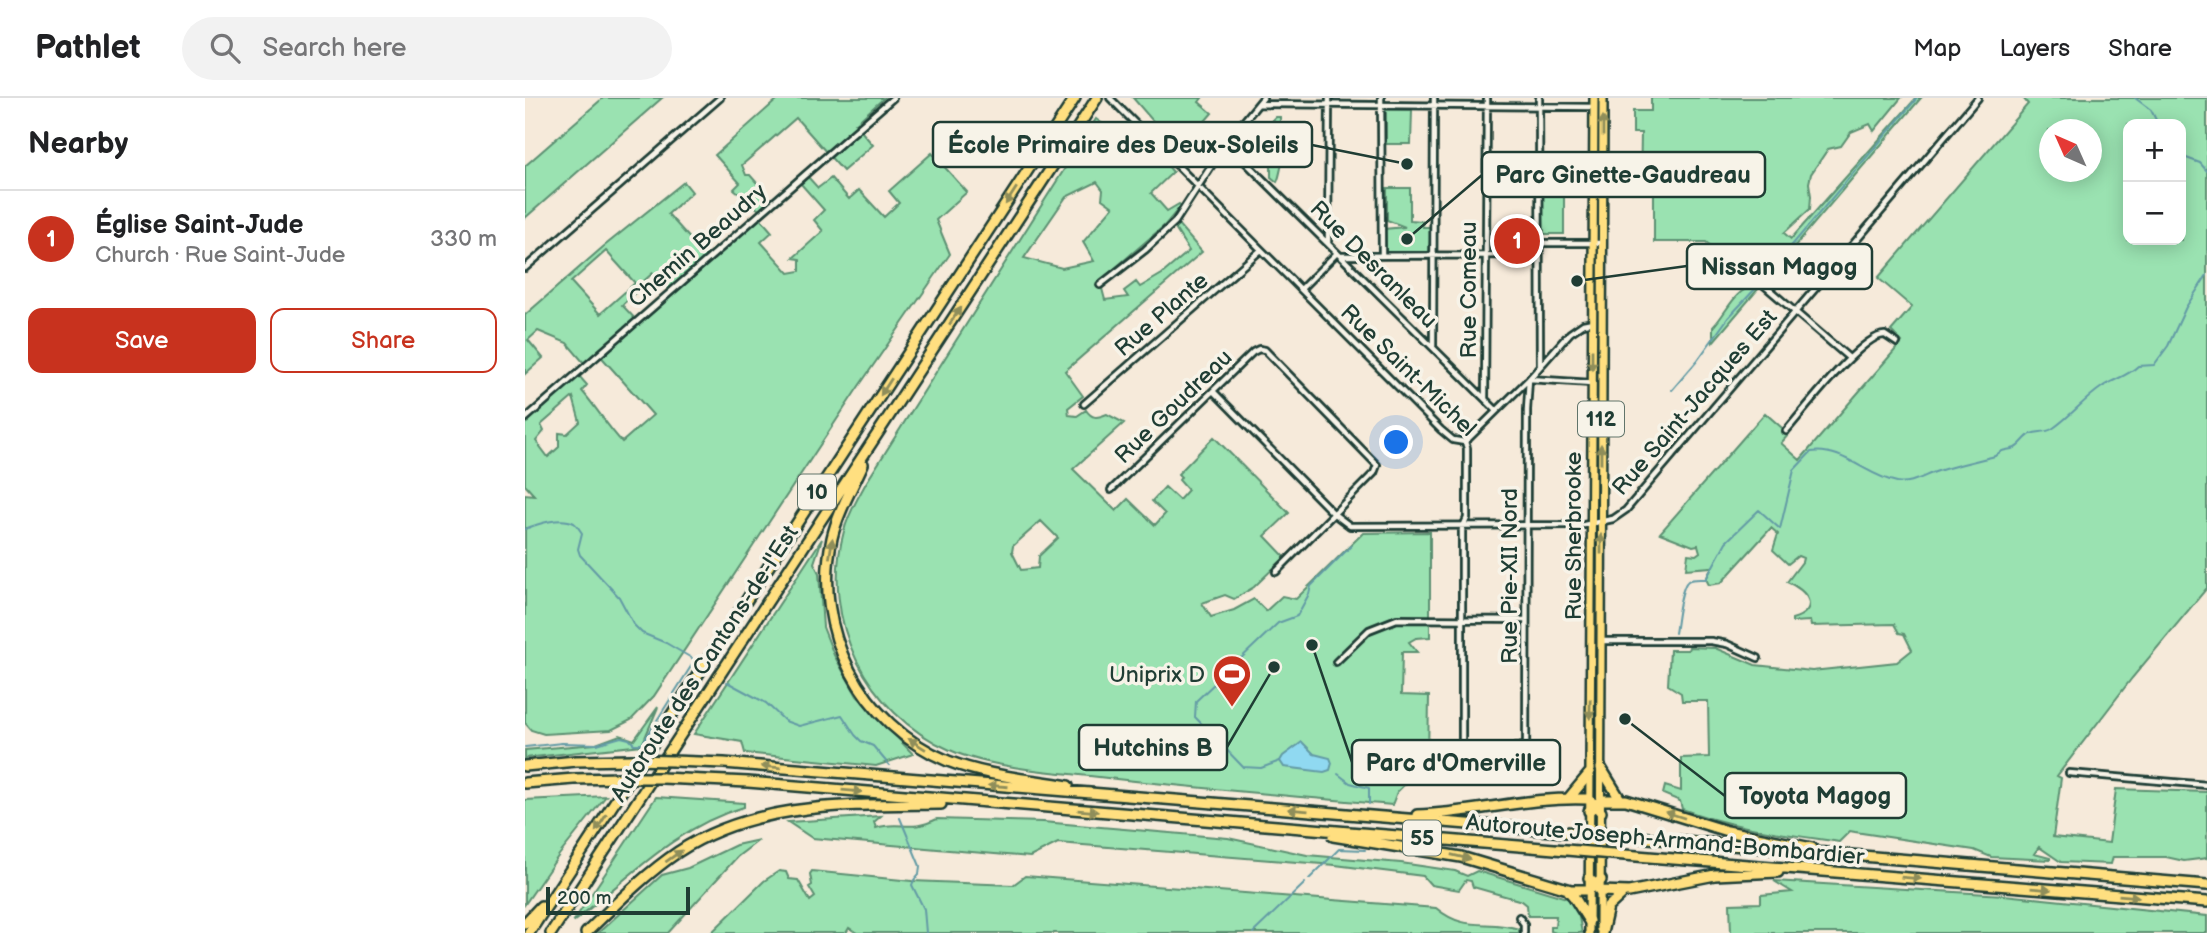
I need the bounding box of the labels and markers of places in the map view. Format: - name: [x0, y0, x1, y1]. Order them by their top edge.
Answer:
- callout: École Primaire des Deux-Soleils: [933, 122, 1312, 167]
- callout: Parc Ginette-Gaudreau: [1482, 152, 1765, 197]
- pin: 1: [1494, 215, 1540, 267]
- callout: Nissan Magog: [1687, 244, 1872, 289]
- sports icon: Uniprix D: [1211, 653, 1253, 708]
- place label: Uniprix D: [1109, 661, 1205, 689]
- callout: Hutchins B: [1079, 725, 1227, 770]
- callout: Parc d'Omerville: [1352, 740, 1560, 785]
- callout: Toyota Magog: [1725, 773, 1906, 818]

